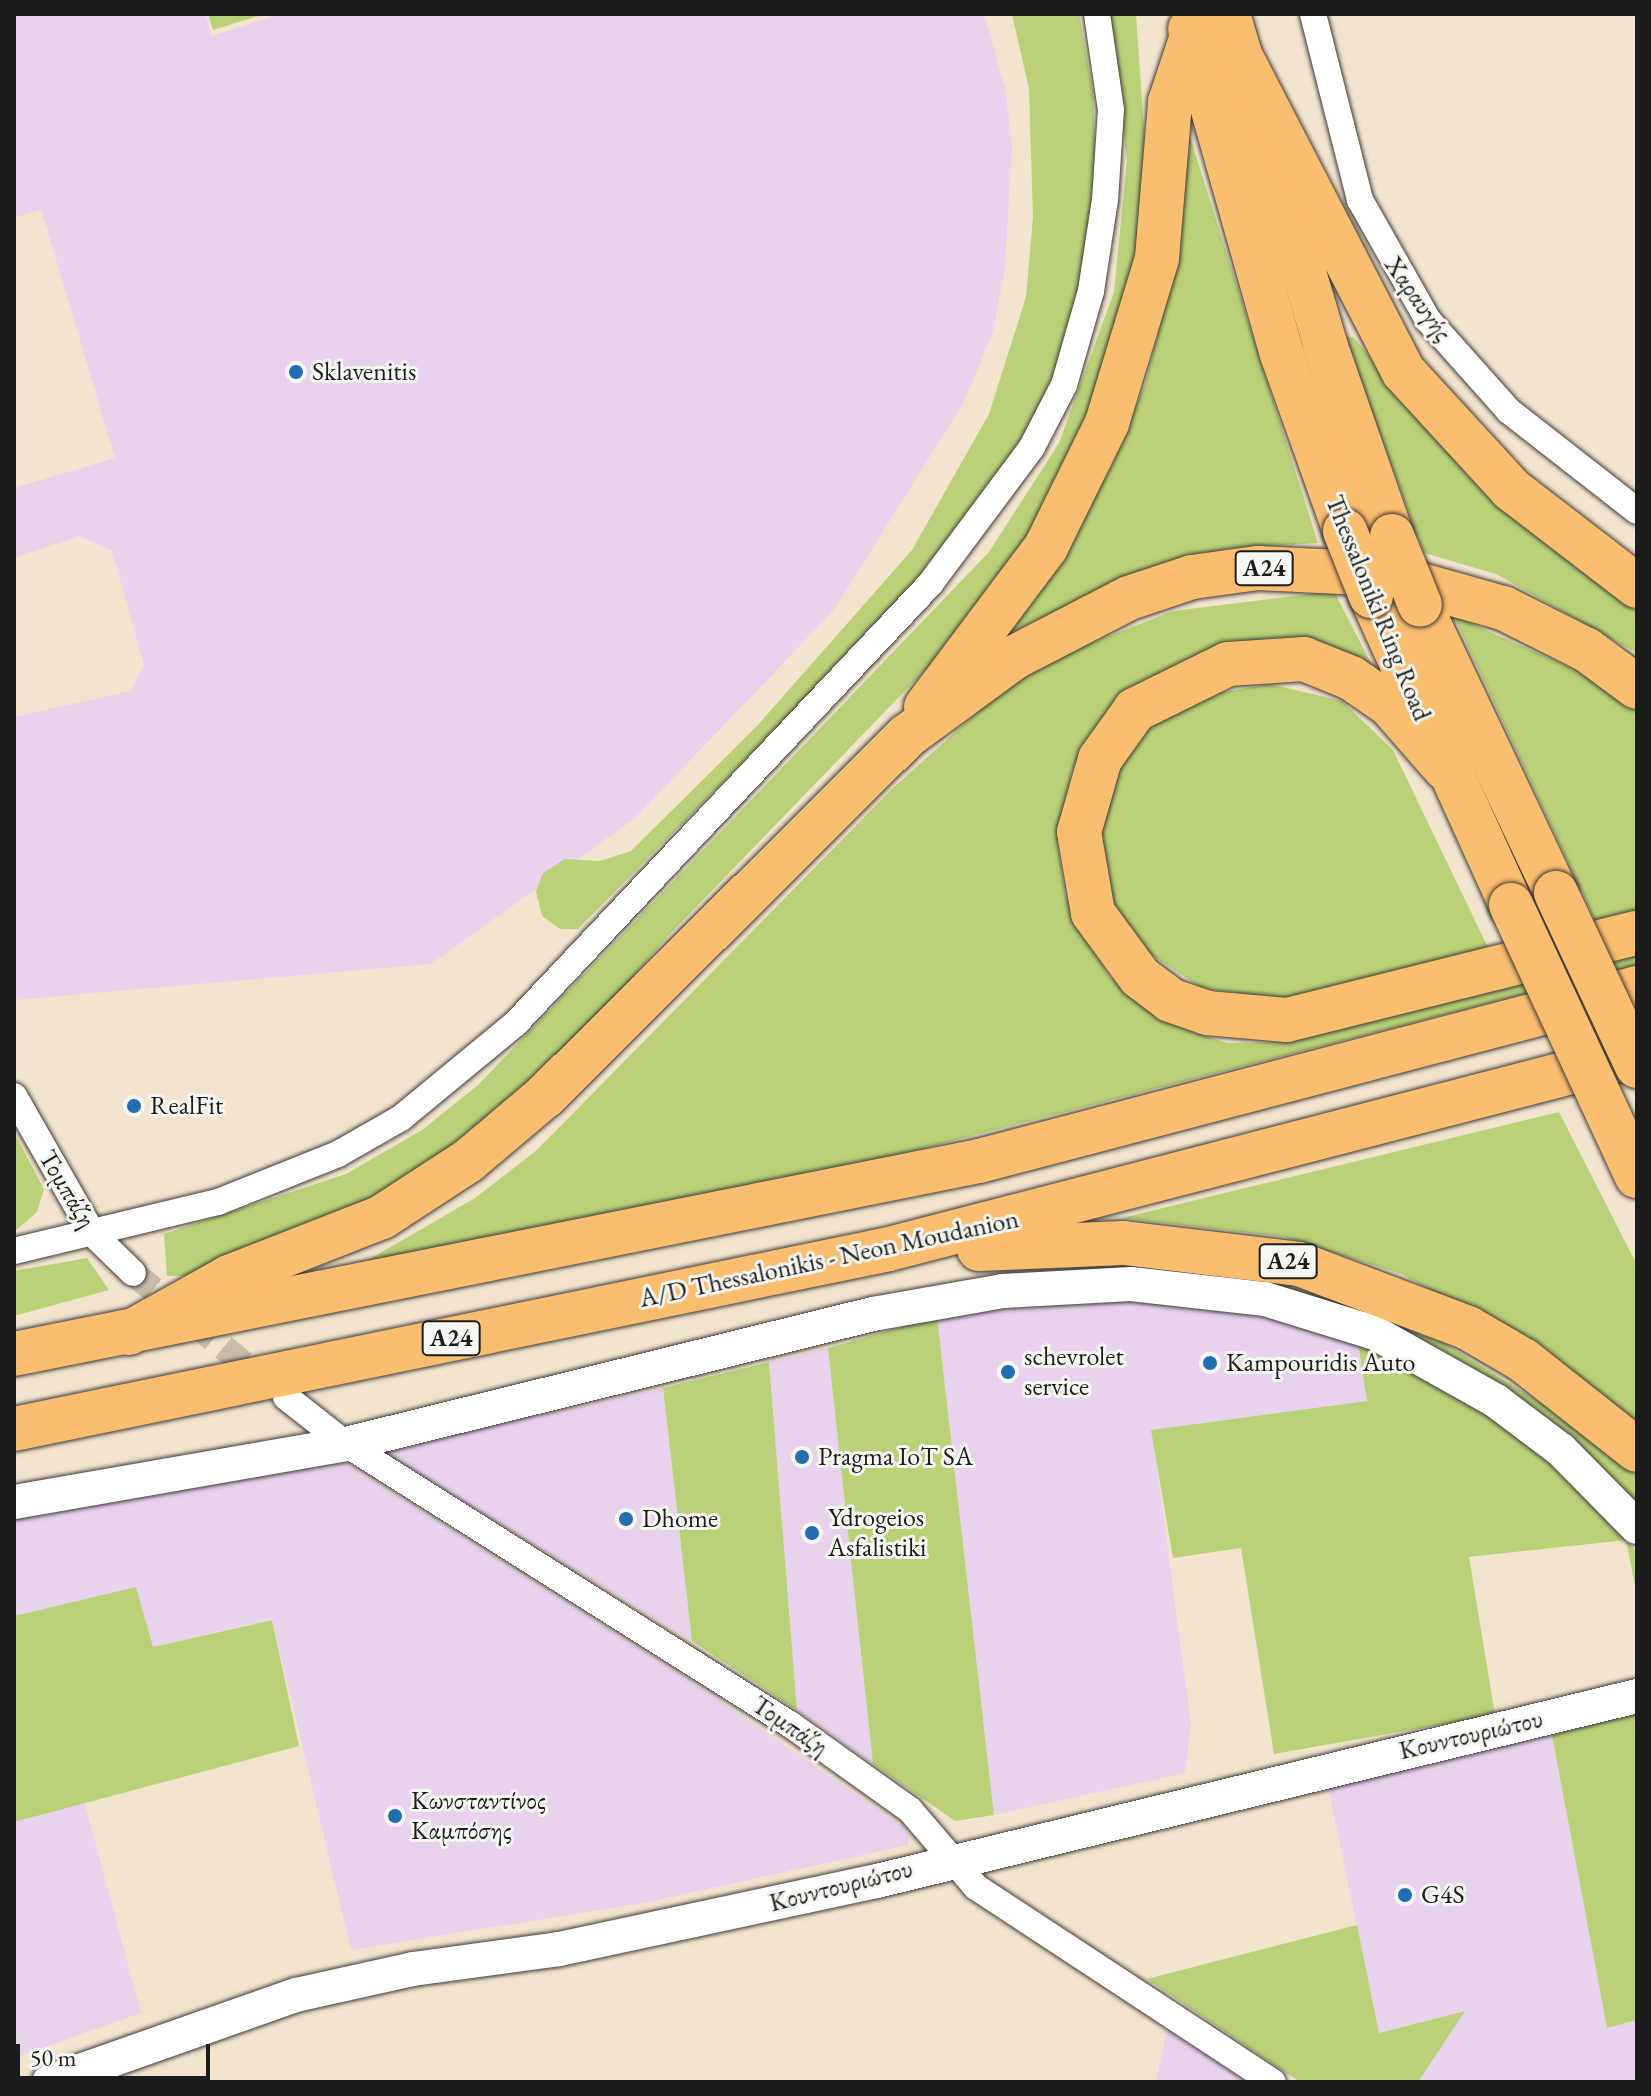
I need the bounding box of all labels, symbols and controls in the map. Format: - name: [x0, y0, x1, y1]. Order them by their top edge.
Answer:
- street label: Χαραυγής: [1378, 251, 1458, 347]
- place label: Sklavenitis: [312, 356, 416, 388]
- marker: Sklavenitis: [287, 363, 305, 381]
- street label: Thessaloniki Ring Road: [1318, 491, 1438, 725]
- road number: Α24: [1234, 548, 1294, 588]
- place label: RealFit: [150, 1090, 223, 1122]
- marker: RealFit: [125, 1097, 143, 1115]
- street label: Τομπάζη: [32, 1144, 102, 1234]
- street label: A/D Thessalonikis - Neon Moudanion: [637, 1204, 1021, 1314]
- road number: Α24: [1258, 1241, 1318, 1281]
- road number: Α24: [421, 1318, 481, 1358]
- place label: schevrolet service: [1024, 1341, 1124, 1402]
- place label: Kampouridis Auto: [1226, 1347, 1415, 1379]
- marker: Kampouridis Auto: [1201, 1354, 1219, 1372]
- marker: schevrolet service: [999, 1363, 1017, 1381]
- place label: Pragma IoT SA: [818, 1441, 973, 1473]
- marker: Pragma IoT SA: [793, 1448, 811, 1466]
- place label: Ydrogeios Asfalistiki: [828, 1502, 926, 1564]
- place label: Dhome: [642, 1503, 718, 1535]
- marker: Dhome: [617, 1510, 635, 1528]
- marker: Ydrogeios Asfalistiki: [803, 1524, 821, 1542]
- street label: Τομπάζη: [746, 1689, 834, 1763]
- street label: Κουντουριώτου: [1396, 1703, 1546, 1767]
- place label: Κωνσταντίνος Καμπόσης: [411, 1785, 546, 1846]
- marker: Κωνσταντίνος Καμπόσης: [386, 1807, 404, 1825]
- street label: Κουντουριώτου: [766, 1853, 916, 1919]
- place label: G4S: [1421, 1879, 1465, 1911]
- marker: G4S: [1396, 1886, 1414, 1904]
- scale bar: [20, 2028, 214, 2078]
- text: 50 m: [30, 2042, 77, 2073]

